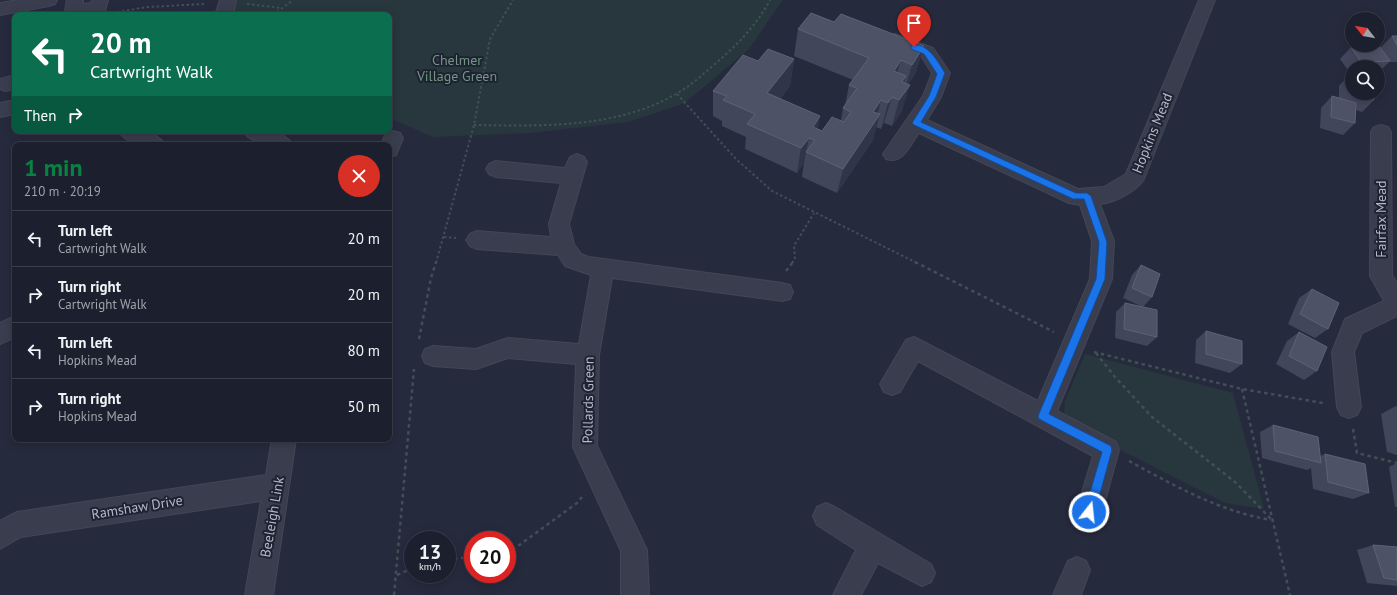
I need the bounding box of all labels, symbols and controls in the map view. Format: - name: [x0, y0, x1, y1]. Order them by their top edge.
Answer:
- pin: [897, 6, 931, 47]
- icon: arrive: [903, 12, 925, 34]
- north arrow: [1345, 12, 1385, 52]
- map controls: [1345, 12, 1385, 100]
- text: 20 m: [90, 24, 151, 61]
- icon: left: [24, 28, 76, 80]
- park label: Chelmer Village Green: [416, 51, 497, 85]
- text: Cartwright Walk: [90, 60, 213, 83]
- button: search: [1345, 60, 1385, 100]
- street label: Hopkins Mead: [1128, 90, 1176, 176]
- icon: right: [64, 104, 86, 126]
- text: Then: [24, 106, 56, 125]
- text: 1 min: [24, 152, 83, 183]
- button: close: [338, 155, 380, 197]
- street label: Fairfax Mead: [1372, 180, 1390, 258]
- text: 210 m · 20:19: [24, 183, 101, 200]
- text: Turn left: [58, 221, 112, 240]
- icon: left: [24, 228, 46, 250]
- text: 20 m: [347, 229, 380, 248]
- text: Cartwright Walk: [58, 240, 147, 257]
- text: Turn right: [58, 277, 121, 296]
- icon: right: [24, 284, 46, 306]
- text: 20 m: [347, 285, 380, 304]
- text: Cartwright Walk: [58, 296, 147, 313]
- text: Turn left: [58, 333, 112, 352]
- icon: left: [24, 340, 46, 362]
- text: 80 m: [347, 341, 380, 360]
- text: Hopkins Mead: [58, 352, 137, 369]
- street label: Pollards Green: [578, 356, 598, 444]
- text: Turn right: [58, 389, 121, 408]
- icon: right: [24, 396, 46, 418]
- text: 50 m: [347, 397, 380, 416]
- text: Hopkins Mead: [58, 408, 137, 425]
- street label: Beeleigh Link: [256, 475, 288, 559]
- street label: Ramshaw Drive: [90, 491, 184, 523]
- position arrow: [1068, 491, 1110, 533]
- speed limit sign: 20: [464, 531, 516, 583]
- text: 13: [419, 539, 441, 565]
- text: km/h: [419, 560, 441, 573]

